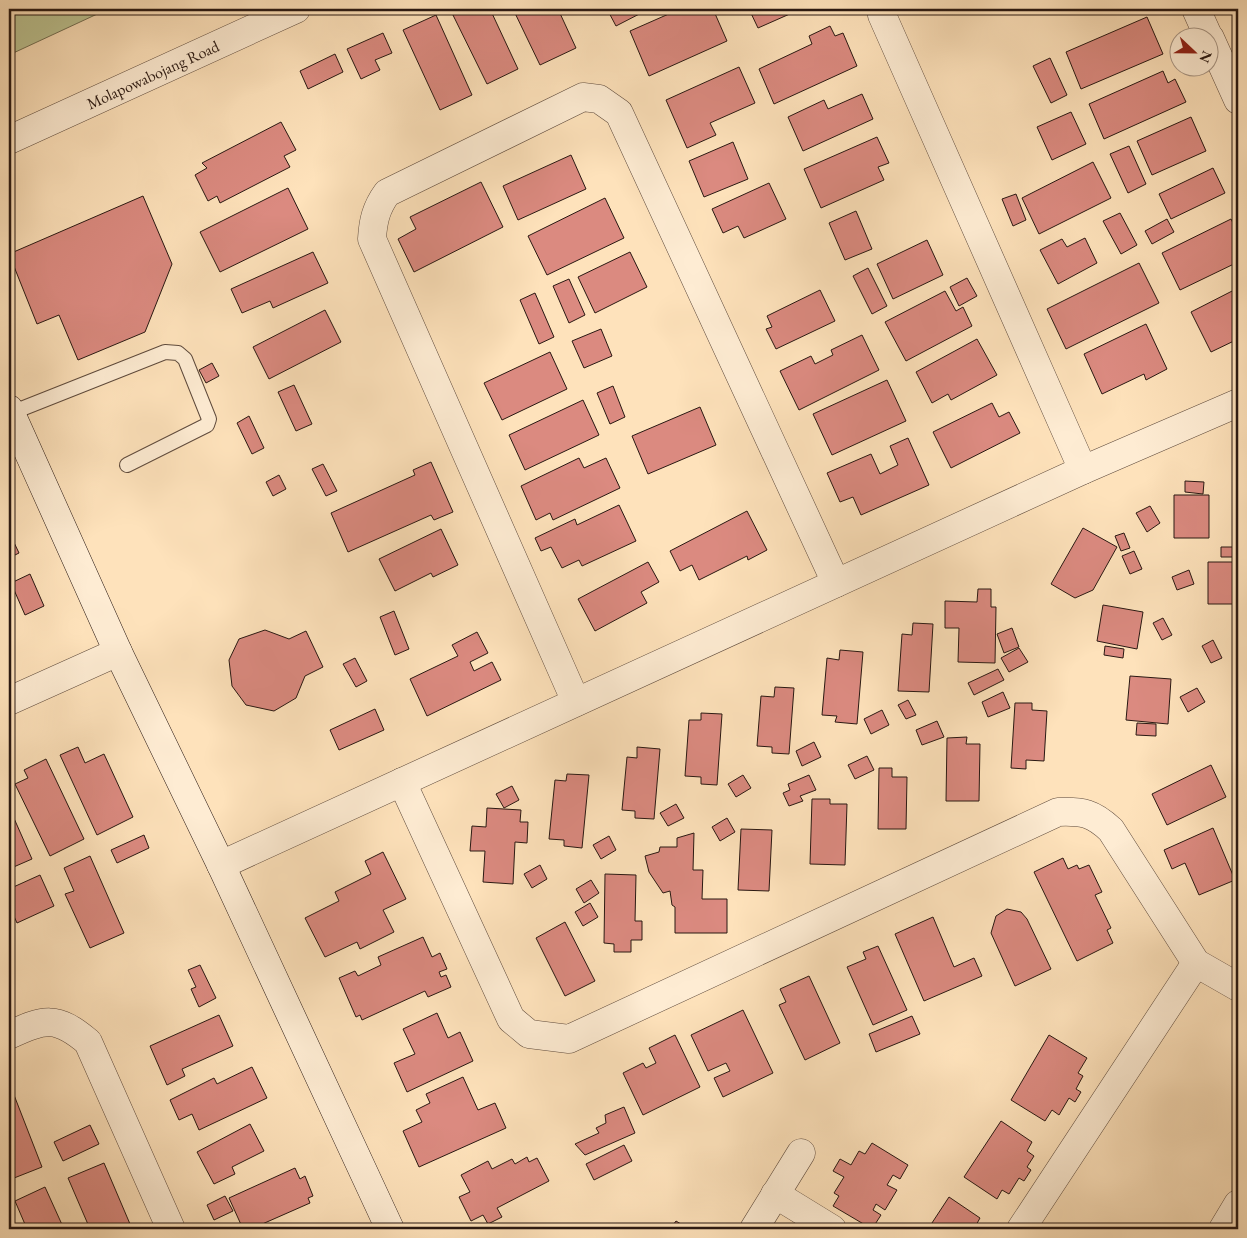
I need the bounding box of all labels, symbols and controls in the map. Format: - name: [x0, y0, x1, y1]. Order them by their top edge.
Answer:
- north arrow: [1170, 28, 1220, 78]
- street label: Molapowabojang Road: [83, 35, 223, 114]
- text: N: [1195, 48, 1217, 66]

